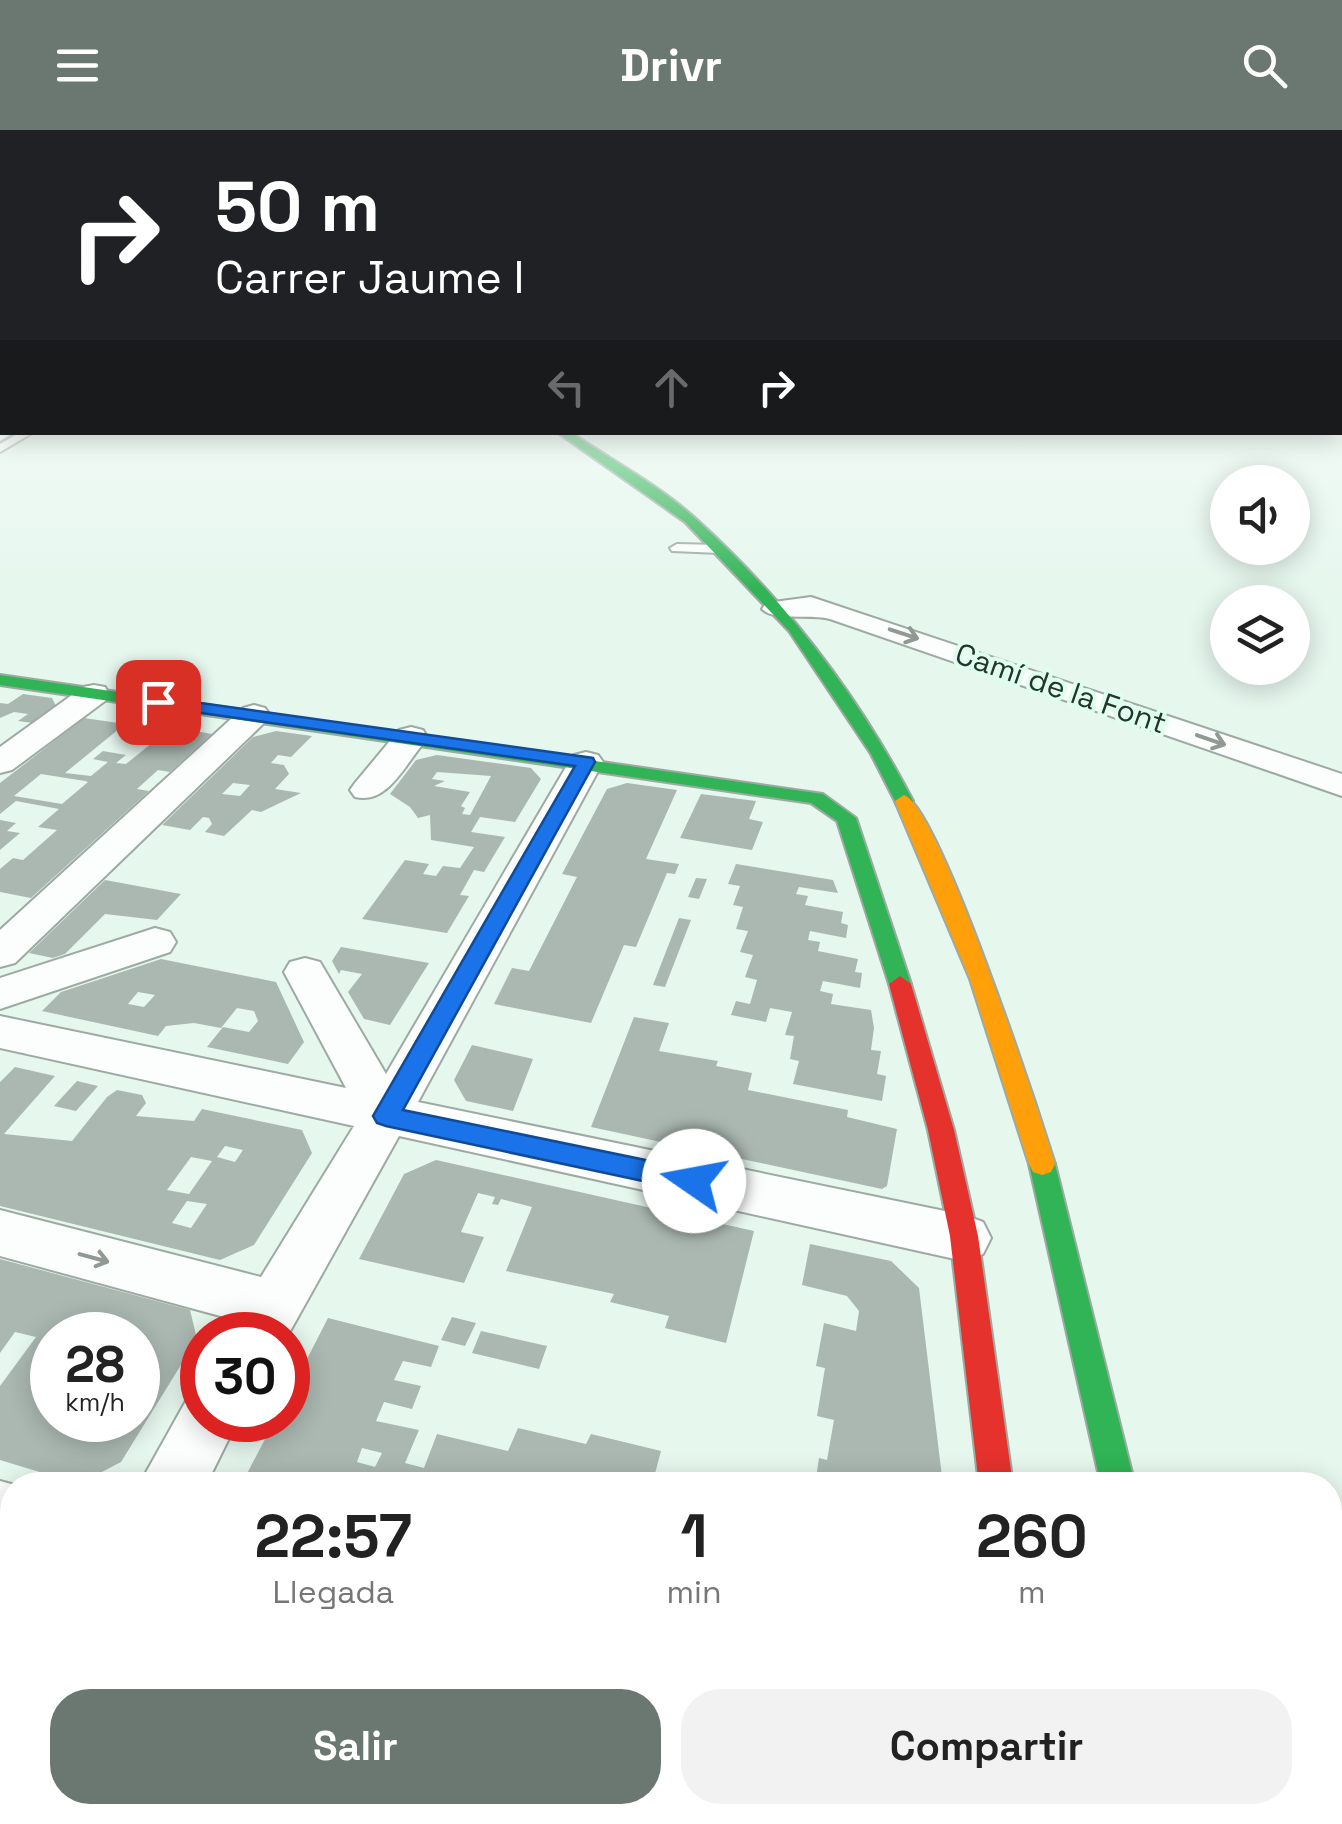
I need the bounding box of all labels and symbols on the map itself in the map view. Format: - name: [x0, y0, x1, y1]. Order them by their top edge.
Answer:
- one-way arrow: [887, 627, 919, 645]
- street label: Camí de la Font: [950, 634, 1172, 742]
- pin: [116, 660, 201, 745]
- one-way arrow: [1195, 732, 1226, 750]
- position arrow: [642, 1129, 746, 1233]
- one-way arrow: [78, 1249, 109, 1268]
- speed limit sign: 30: [180, 1312, 310, 1442]

